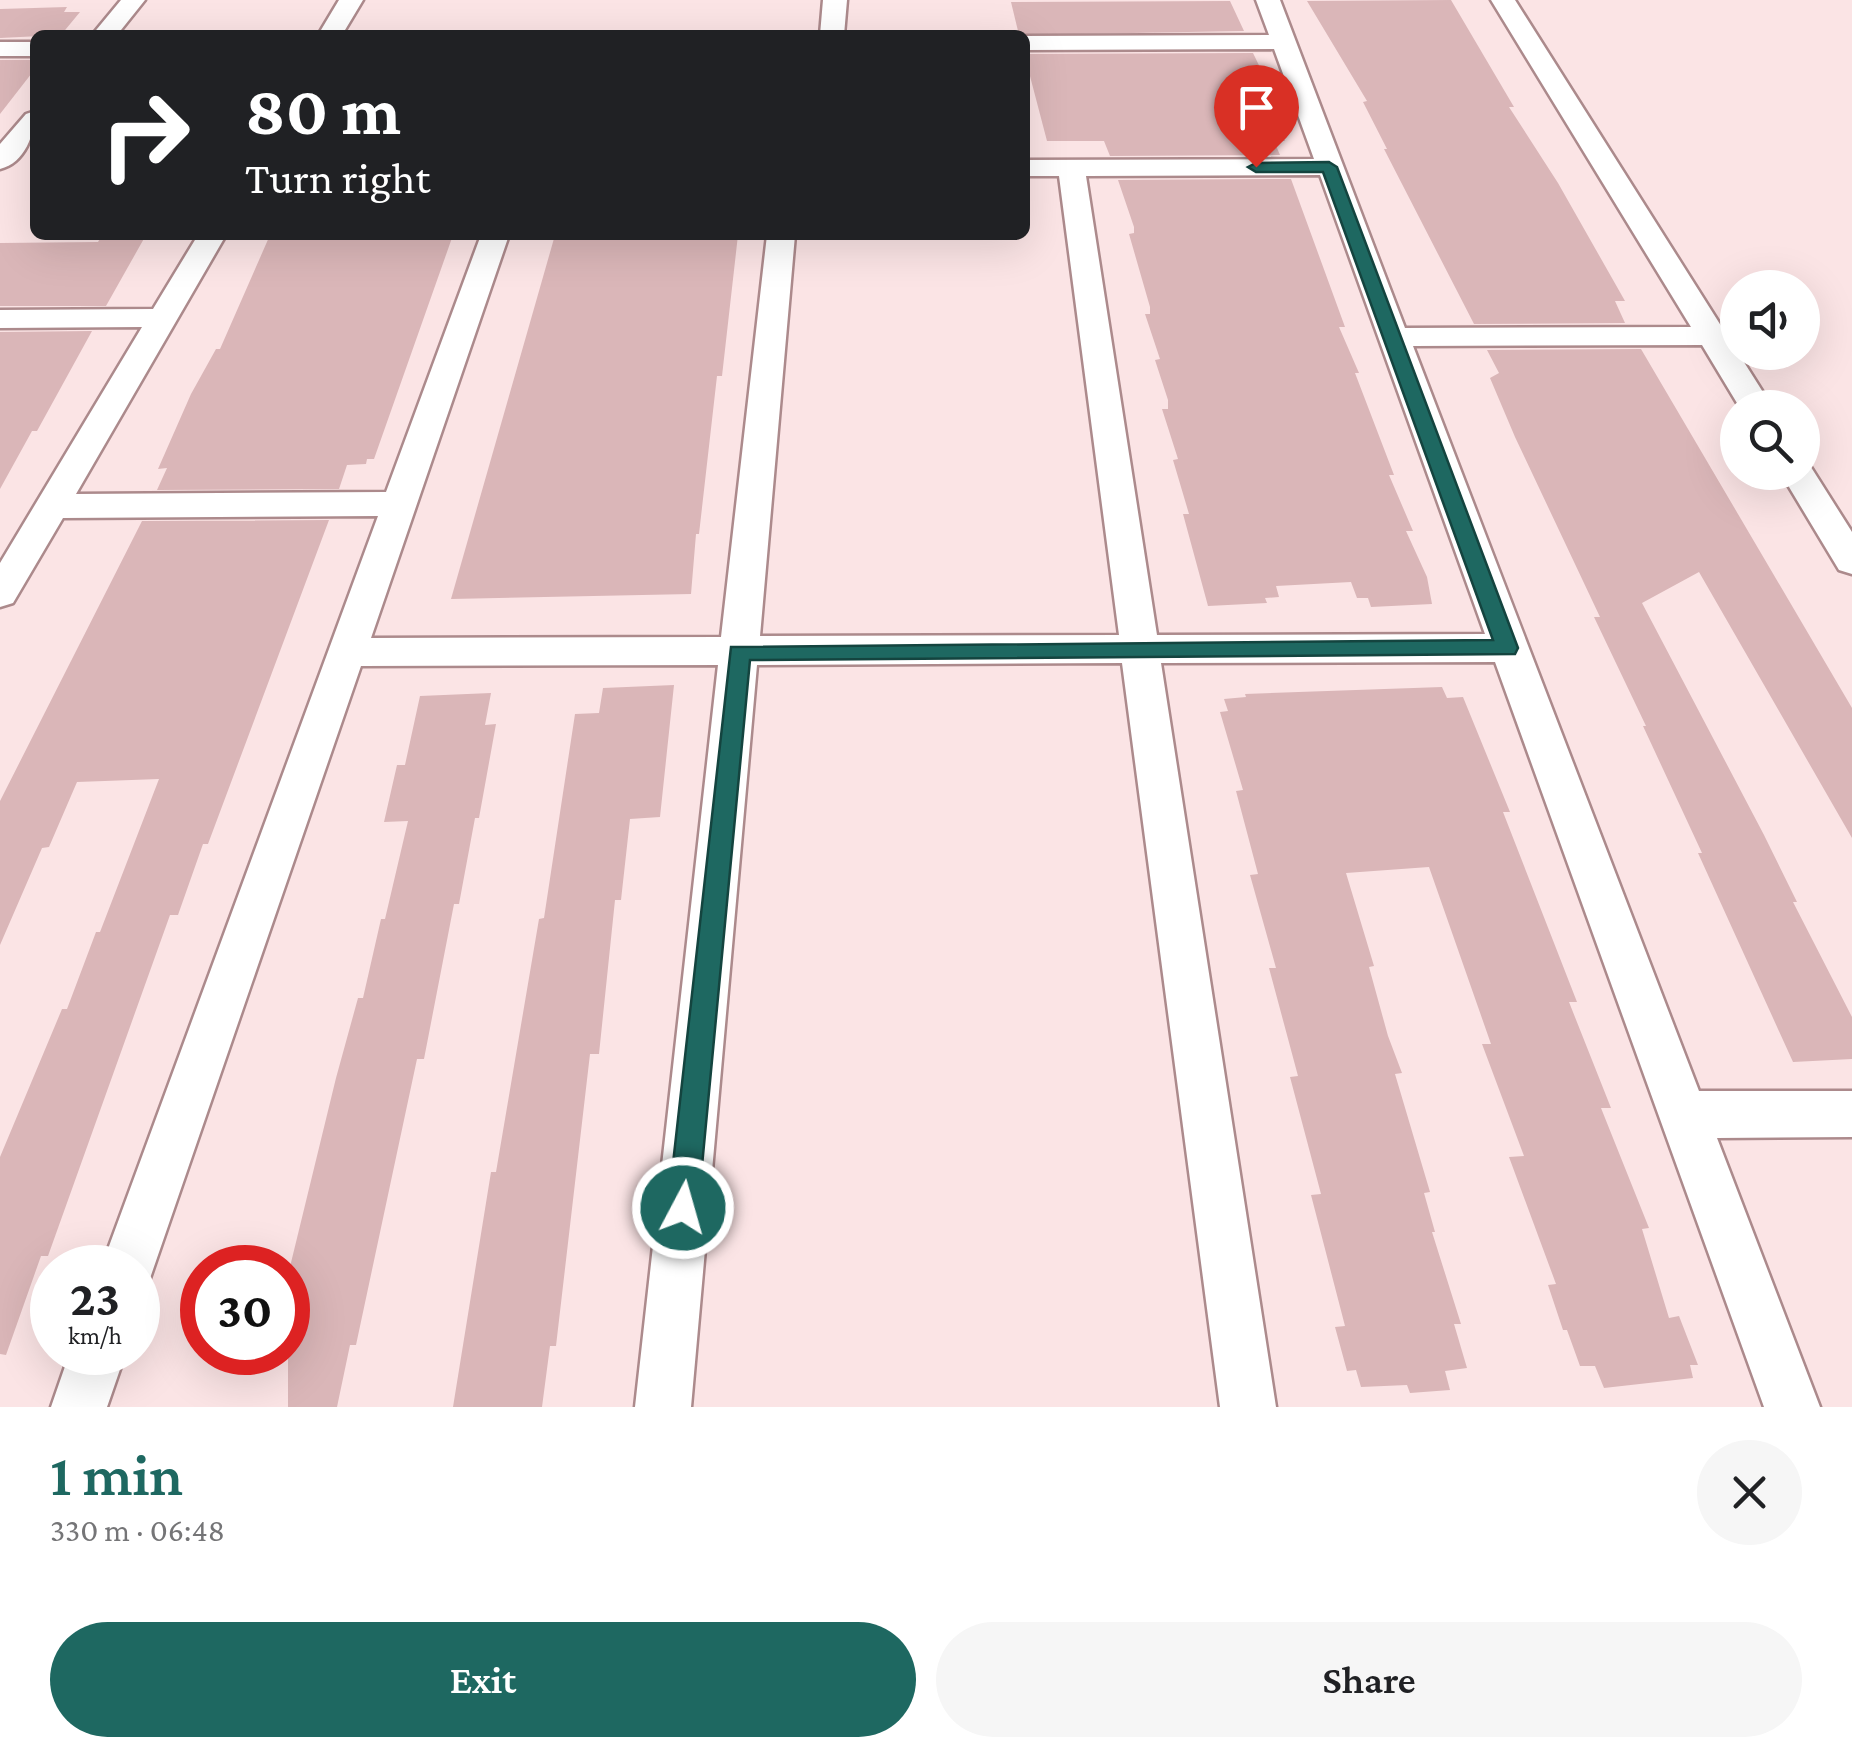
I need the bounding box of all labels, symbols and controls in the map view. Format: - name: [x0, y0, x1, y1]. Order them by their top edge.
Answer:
- pin: [1214, 65, 1299, 168]
- icon: right: [80, 70, 210, 200]
- text: 80 m: [245, 71, 401, 149]
- icon: arrive: [1229, 80, 1284, 135]
- text: Turn right: [245, 153, 430, 203]
- map controls: [1720, 270, 1820, 490]
- button: sound: [1720, 270, 1820, 370]
- button: search: [1720, 390, 1820, 490]
- position arrow: [631, 1156, 735, 1260]
- speed limit sign: 30: [180, 1245, 310, 1375]
- text: 23: [70, 1270, 120, 1326]
- text: km/h: [68, 1322, 122, 1349]
- button: close: [1697, 1440, 1802, 1545]
- text: 1 min: [50, 1441, 183, 1508]
- text: 330 m · 06:48: [50, 1512, 225, 1548]
- button: Exit: [50, 1622, 916, 1737]
- button: Share: [936, 1622, 1802, 1737]

